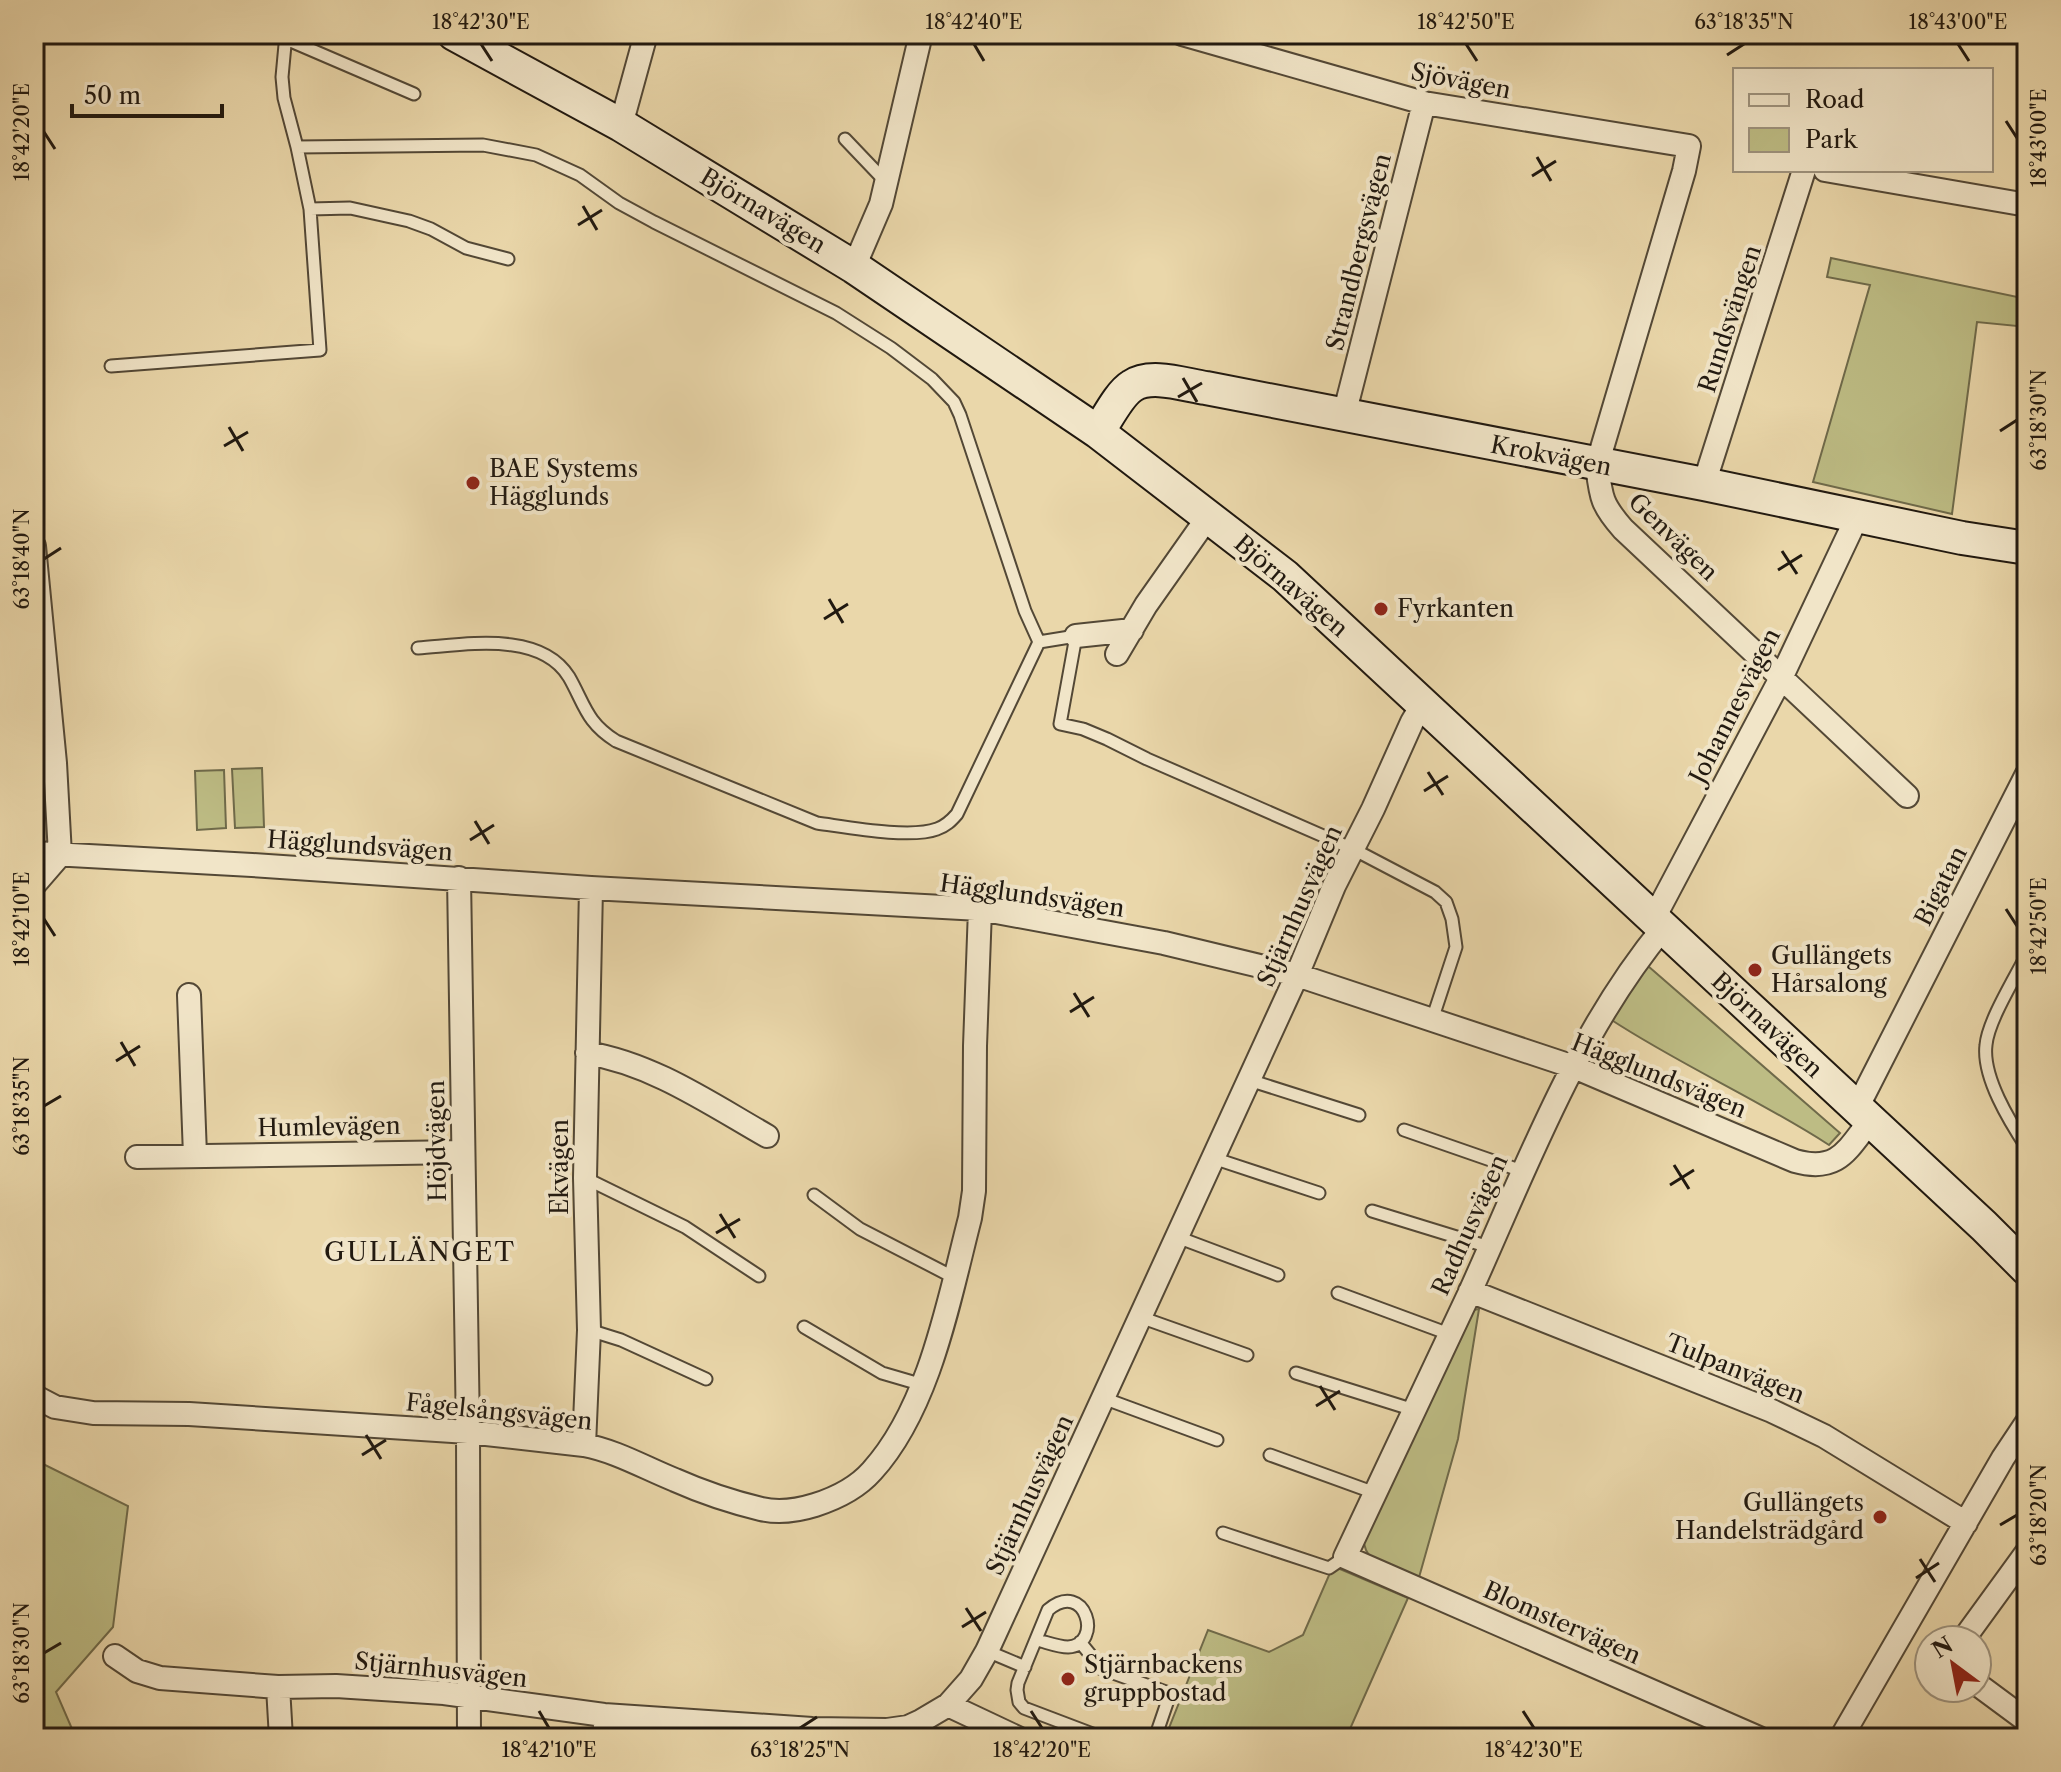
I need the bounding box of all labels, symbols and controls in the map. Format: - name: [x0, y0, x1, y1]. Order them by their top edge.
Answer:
- text: 18°42'30"E: [432, 10, 530, 34]
- text: 18°42'40"E: [925, 10, 1023, 34]
- text: 18°42'50"E: [1417, 10, 1515, 34]
- text: 63°18'35"N: [1694, 10, 1794, 34]
- text: 18°43'00"E: [1909, 10, 2007, 34]
- street label: Sjövägen: [1409, 57, 1513, 104]
- scale bar: [72, 68, 222, 118]
- legend: [1733, 68, 1993, 172]
- text: 50 m: [84, 81, 141, 110]
- text: 18°42'20"E: [10, 83, 34, 181]
- text: Road: [1805, 85, 1865, 114]
- text: 18°43'00"E: [2027, 89, 2051, 187]
- text: Park: [1805, 125, 1858, 154]
- street label: Strandbergsvägen: [1320, 150, 1397, 353]
- street label: Björnavägen: [695, 162, 831, 259]
- street label: Rundsvängen: [1692, 241, 1767, 396]
- text: 63°18'30"N: [2027, 369, 2051, 471]
- street label: Krokvägen: [1488, 430, 1614, 481]
- place label: BAE Systems Hägglunds: [489, 454, 638, 511]
- marker: BAE Systems Hägglunds: [464, 474, 482, 492]
- street label: Genvägen: [1623, 487, 1724, 586]
- text: 63°18'40"N: [10, 508, 34, 610]
- street label: Björnavägen: [1228, 528, 1354, 643]
- place label: Fyrkanten: [1397, 594, 1514, 623]
- marker: Fyrkanten: [1372, 600, 1390, 618]
- street label: Johannesvägen: [1681, 623, 1786, 792]
- street label: Stjärnhusvägen: [1251, 821, 1348, 991]
- street label: Hägglundsvägen: [266, 825, 454, 866]
- street label: Bigatan: [1908, 841, 1973, 930]
- street label: Hägglundsvägen: [938, 868, 1126, 923]
- text: 18°42'10"E: [10, 871, 34, 967]
- text: 18°42'50"E: [2027, 877, 2051, 975]
- place label: Gullängets Hårsalong: [1771, 941, 1892, 998]
- marker: Gullängets Hårsalong: [1746, 961, 1764, 979]
- street label: Björnavägen: [1706, 966, 1829, 1083]
- street label: Hägglundsvägen: [1567, 1027, 1751, 1124]
- text: 63°18'35"N: [10, 1056, 34, 1156]
- street label: Höjdvägen: [421, 1080, 452, 1202]
- street label: Humlevägen: [257, 1111, 401, 1142]
- street label: Ekvägen: [545, 1119, 574, 1215]
- street label: Radhusvägen: [1426, 1150, 1513, 1300]
- district label: GULLÄNGET: [324, 1236, 516, 1268]
- street label: Tulpanvägen: [1662, 1328, 1809, 1409]
- street label: Fågelsångsvägen: [404, 1387, 594, 1436]
- street label: Stjärnhusvägen: [980, 1410, 1079, 1580]
- text: 63°18'20"N: [2027, 1464, 2051, 1566]
- place label: Gullängets Handelsträdgård: [1675, 1488, 1864, 1545]
- marker: Gullängets Handelsträdgård: [1871, 1508, 1889, 1526]
- street label: Blomstervägen: [1479, 1575, 1645, 1670]
- text: 63°18'30"N: [10, 1602, 34, 1704]
- north arrow: [1913, 1624, 1993, 1704]
- text: N: [1927, 1631, 1958, 1664]
- street label: Stjärnhusvägen: [353, 1646, 529, 1693]
- place label: Stjärnbackens gruppbostad: [1084, 1650, 1243, 1707]
- marker: Stjärnbackens gruppbostad: [1059, 1670, 1077, 1688]
- text: 18°42'10"E: [501, 1738, 597, 1762]
- text: 63°18'25"N: [750, 1738, 850, 1762]
- text: 18°42'20"E: [993, 1738, 1091, 1762]
- text: 18°42'30"E: [1485, 1738, 1583, 1762]

